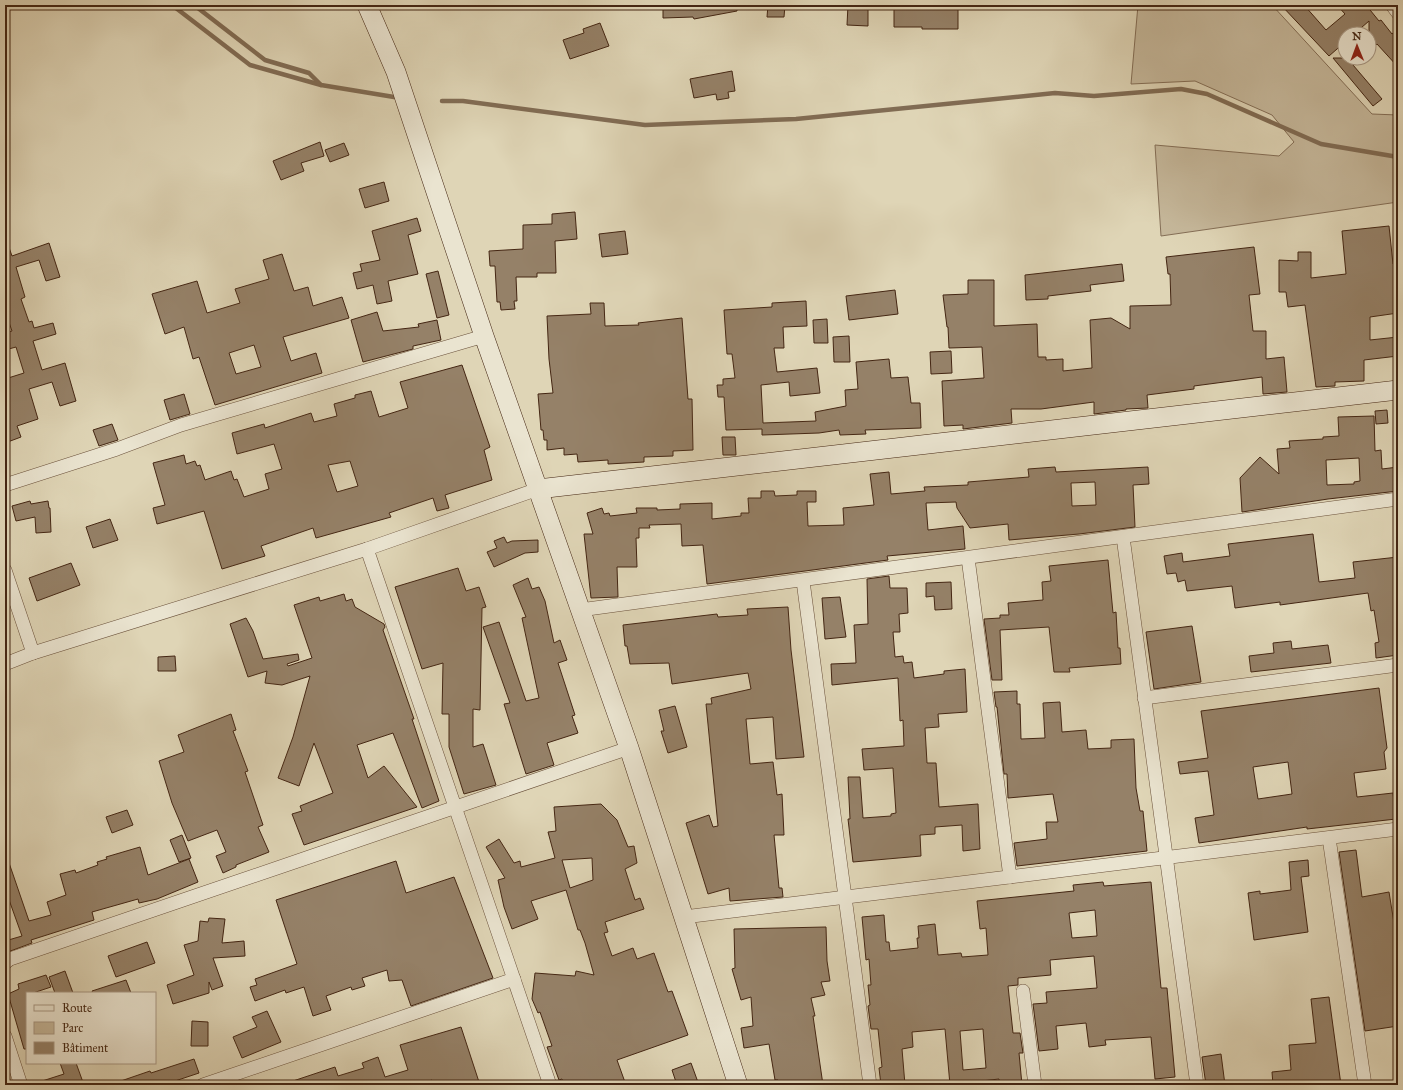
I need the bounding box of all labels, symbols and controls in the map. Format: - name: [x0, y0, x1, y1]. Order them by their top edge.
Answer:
- north arrow: [1337, 26, 1377, 66]
- text: N: [1352, 30, 1362, 43]
- legend: [26, 992, 156, 1064]
- text: Route: [62, 1001, 92, 1015]
- text: Parc: [62, 1021, 83, 1035]
- text: Bâtiment: [62, 1041, 109, 1055]

